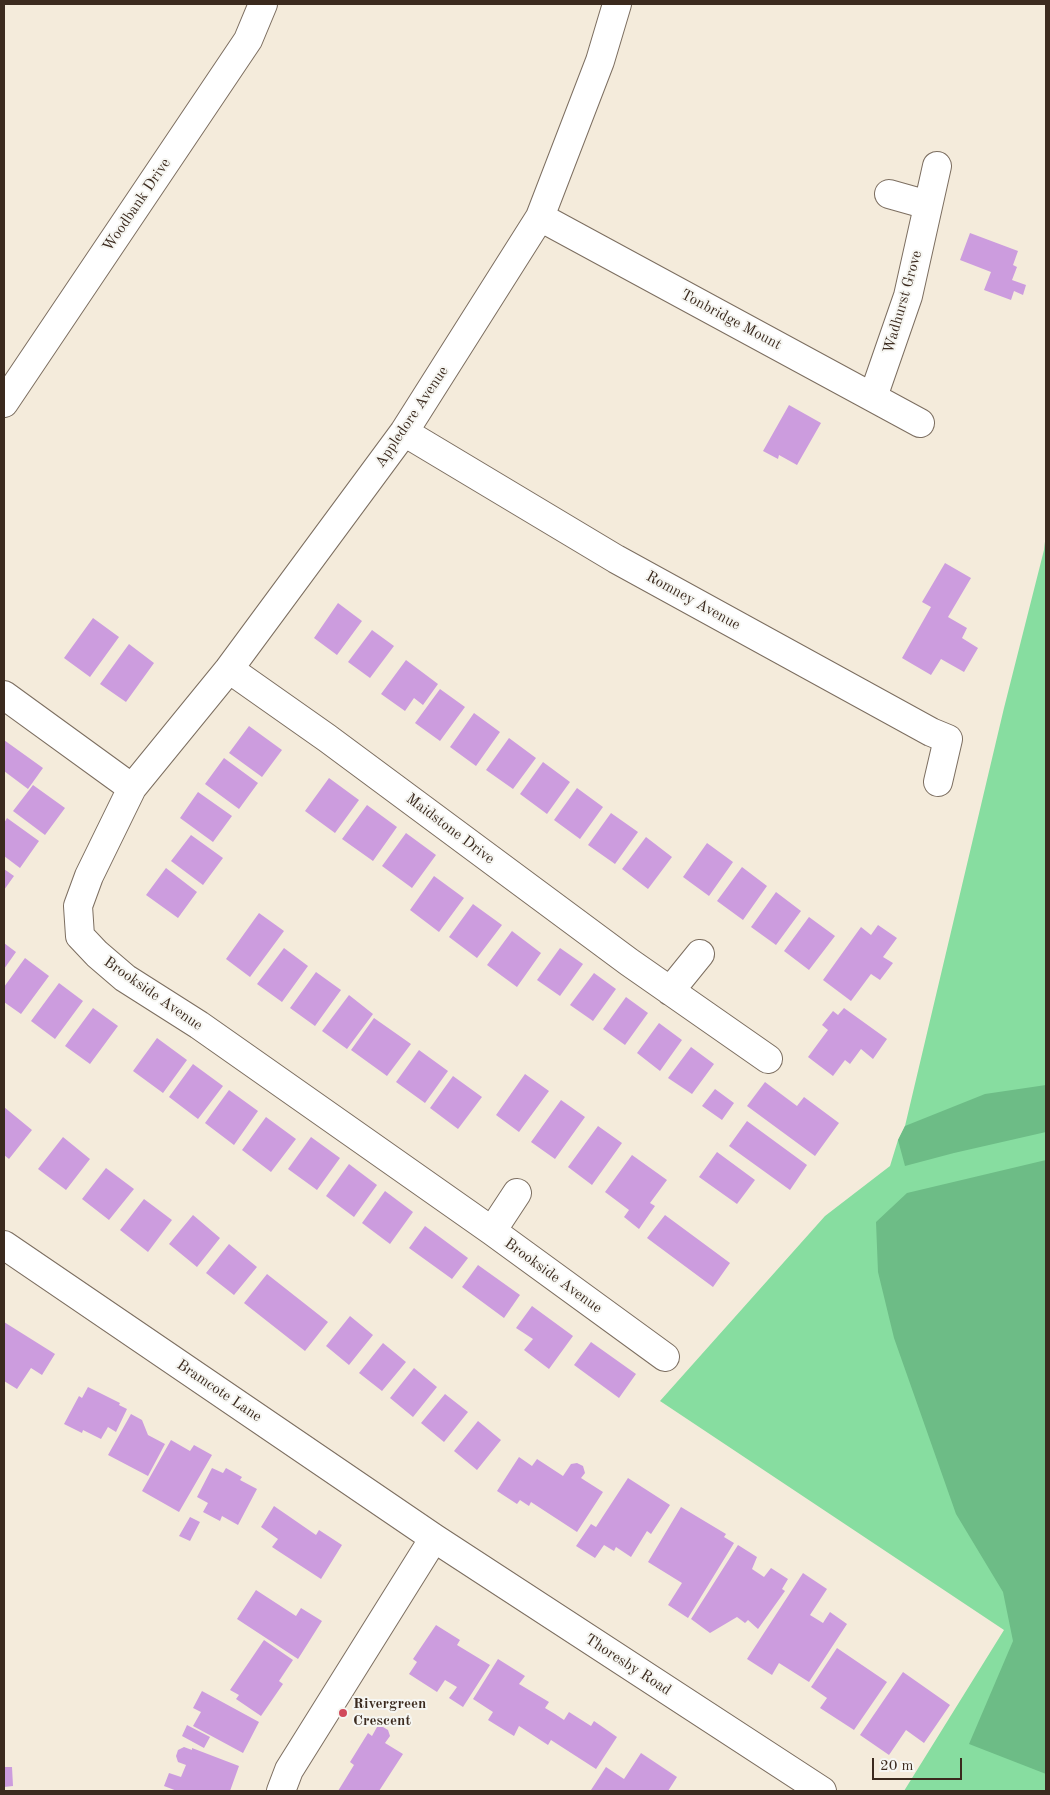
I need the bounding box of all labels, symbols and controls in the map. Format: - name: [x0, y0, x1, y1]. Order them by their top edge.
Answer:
- street label: Woodbank Drive: [99, 155, 175, 255]
- street label: Wadhurst Grove: [880, 248, 926, 356]
- street label: Tonbridge Mount: [678, 286, 784, 354]
- street label: Appledore Avenue: [372, 363, 452, 471]
- street label: Romney Avenue: [643, 568, 743, 634]
- street label: Maidstone Drive: [402, 790, 498, 868]
- street label: Brookside Avenue: [100, 953, 206, 1035]
- street label: Brookside Avenue: [501, 1235, 605, 1317]
- street label: Bramcote Lane: [173, 1356, 265, 1426]
- street label: Thoresby Road: [582, 1630, 674, 1700]
- place label: Rivergreen Crescent: [353, 1695, 426, 1730]
- marker: Rivergreen Crescent: [337, 1707, 349, 1719]
- scale bar: [875, 1748, 965, 1780]
- text: 20 m: [880, 1759, 914, 1774]

